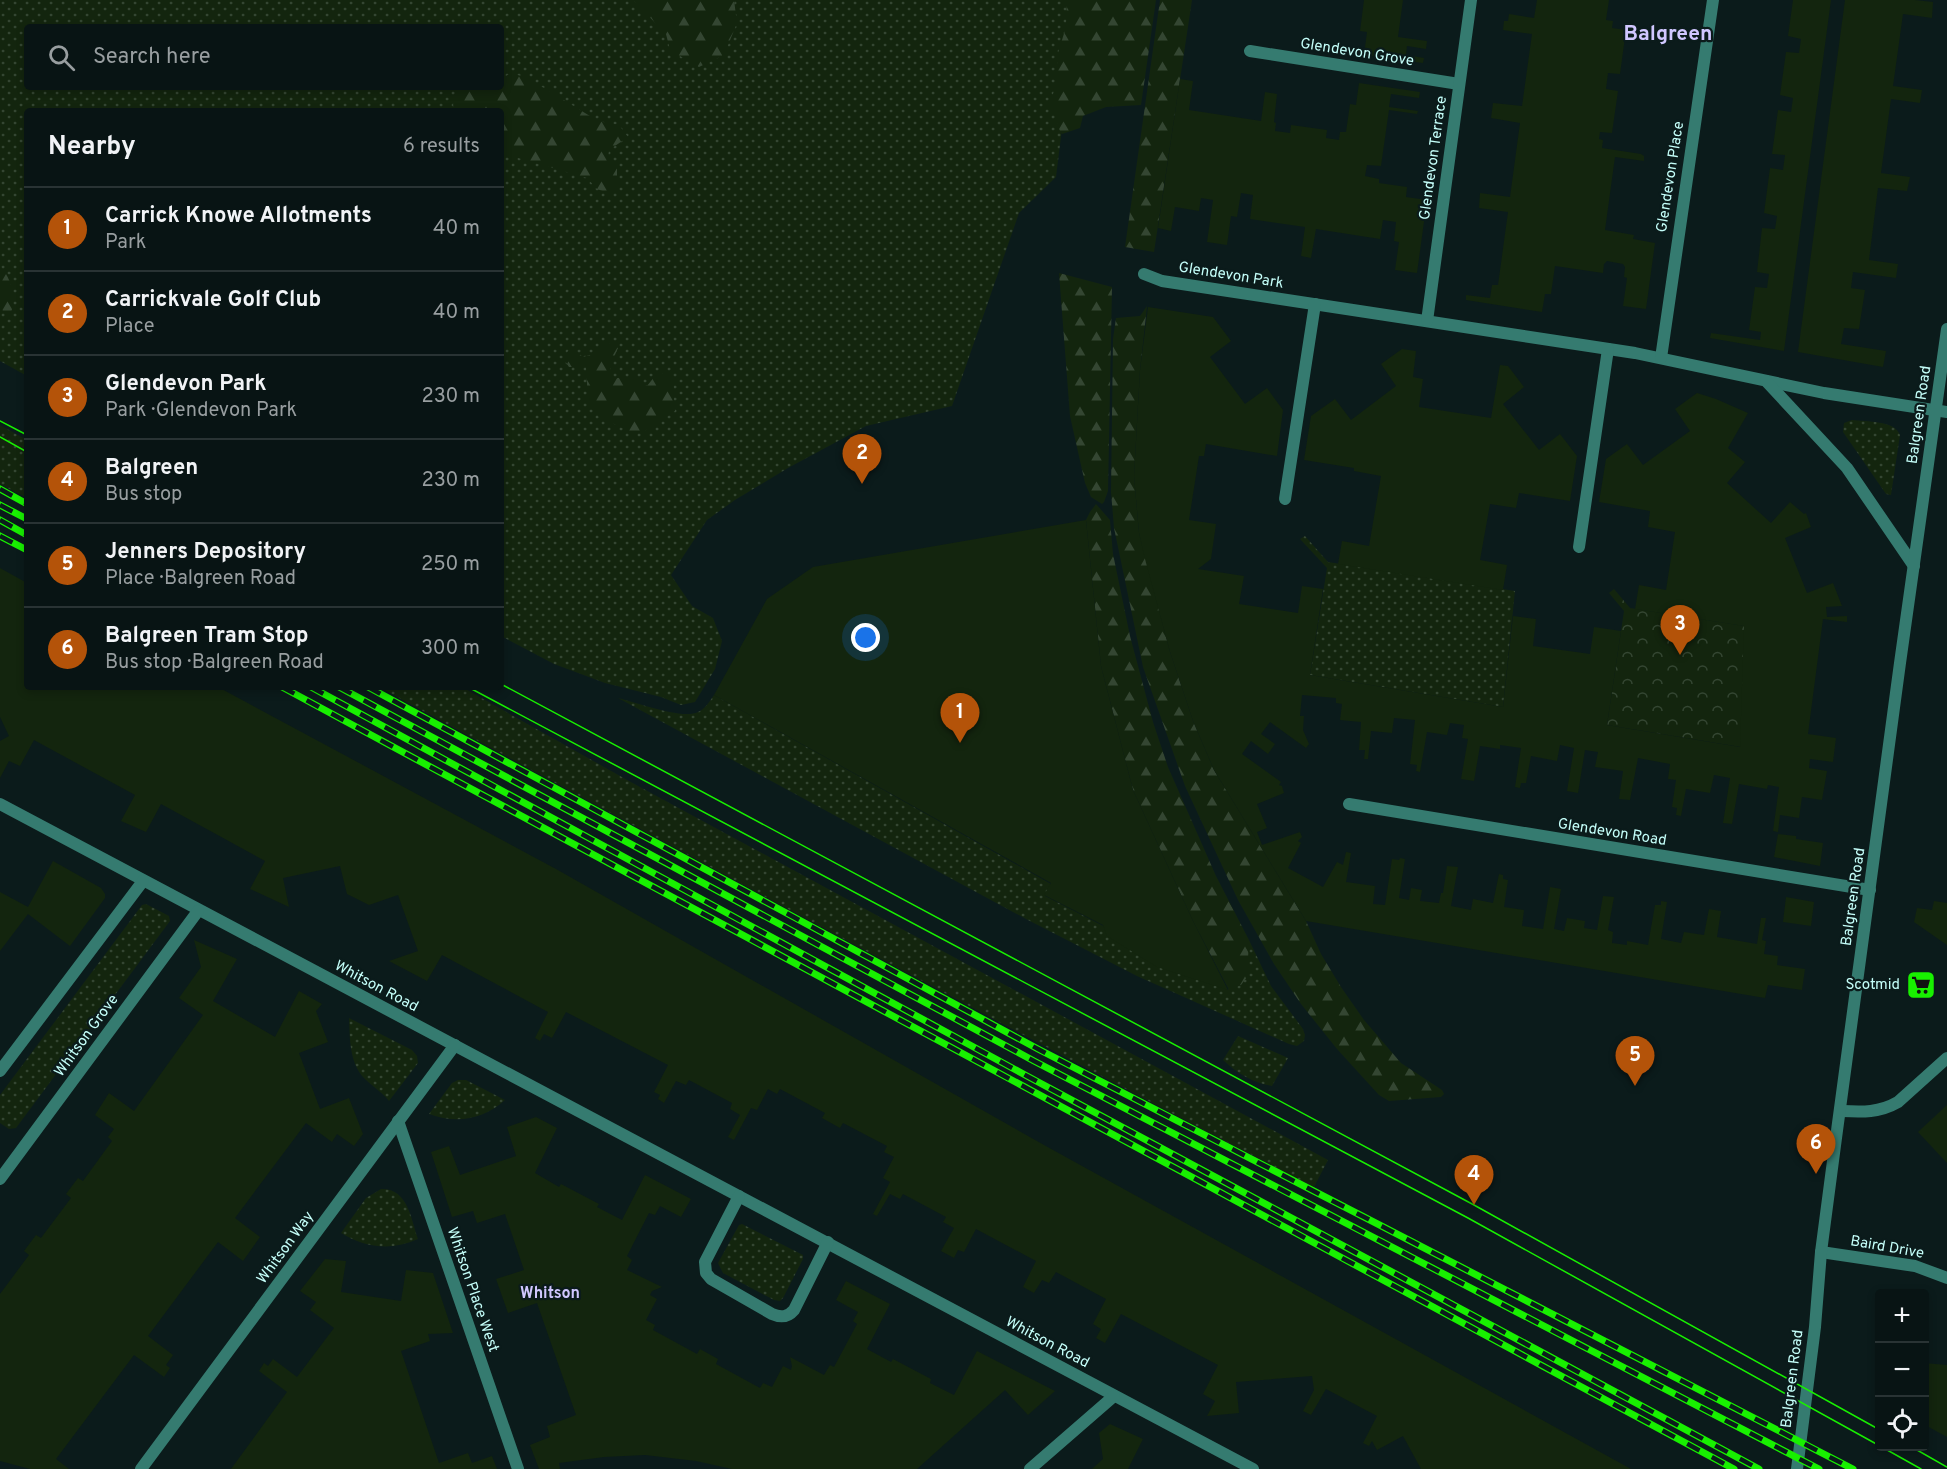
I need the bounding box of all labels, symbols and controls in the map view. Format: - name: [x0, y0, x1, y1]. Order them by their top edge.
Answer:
- district label: Balgreen: [1623, 21, 1713, 48]
- search box: [24, 24, 504, 90]
- street label: Glendevon Grove: [1299, 35, 1415, 71]
- icon: search: [45, 41, 78, 74]
- text: Search here: [93, 44, 211, 71]
- street label: Glendevon Terrace: [1416, 95, 1452, 221]
- street label: Glendevon Place: [1653, 120, 1689, 234]
- text: Nearby: [48, 131, 136, 164]
- text: 6 results: [403, 134, 480, 160]
- text: Carrick Knowe Allotments: [105, 203, 372, 230]
- text: 1: [64, 216, 72, 242]
- text: 40 m: [433, 216, 480, 242]
- text: Park: [105, 230, 146, 256]
- street label: Glendevon Park: [1177, 258, 1285, 294]
- text: Carrickvale Golf Club: [105, 287, 321, 314]
- text: 2: [61, 300, 74, 326]
- text: 40 m: [433, 300, 480, 326]
- text: Place: [105, 314, 155, 340]
- street label: Balgreen Road: [1904, 365, 1936, 465]
- text: Glendevon Park: [105, 371, 266, 398]
- text: 3: [62, 384, 74, 410]
- text: 230 m: [421, 384, 480, 410]
- text: Park · Glendevon Park: [105, 398, 297, 424]
- pin: 2: [842, 434, 882, 484]
- text: Balgreen: [105, 455, 198, 482]
- text: 4: [61, 468, 74, 494]
- text: 230 m: [421, 468, 480, 494]
- text: Bus stop: [105, 482, 182, 508]
- text: Jenners Depository: [105, 539, 306, 566]
- text: 5: [61, 552, 74, 578]
- text: 250 m: [421, 552, 480, 578]
- text: Place · Balgreen Road: [105, 566, 296, 592]
- pin: 3: [1660, 606, 1700, 655]
- text: Balgreen Tram Stop: [105, 623, 309, 650]
- your location: [851, 623, 880, 652]
- text: 6: [61, 636, 74, 662]
- text: 300 m: [421, 636, 480, 662]
- text: Bus stop · Balgreen Road: [105, 650, 324, 676]
- pin: 1: [940, 694, 980, 743]
- street label: Glendevon Road: [1556, 815, 1668, 851]
- street label: Balgreen Road: [1838, 847, 1870, 947]
- street label: Whitson Road: [331, 957, 421, 1017]
- supermarket icon: Scotmid: [1905, 969, 1937, 1001]
- place label: Scotmid: [1845, 976, 1900, 995]
- street label: Whitson Grove: [51, 991, 123, 1081]
- pin: 5: [1616, 1036, 1654, 1086]
- pin: 6: [1796, 1124, 1836, 1174]
- pin: 4: [1454, 1156, 1494, 1205]
- street label: Whitson Way: [253, 1208, 319, 1288]
- street label: Whitson Place West: [442, 1225, 502, 1355]
- street label: Baird Drive: [1849, 1232, 1925, 1264]
- district label: Whitson: [520, 1284, 580, 1304]
- map controls: [1875, 1289, 1929, 1451]
- button: +: [1875, 1289, 1929, 1343]
- street label: Whitson Road: [1002, 1313, 1092, 1373]
- street label: Balgreen Road: [1778, 1329, 1808, 1429]
- button: −: [1875, 1343, 1929, 1397]
- button: locate: [1875, 1397, 1929, 1451]

